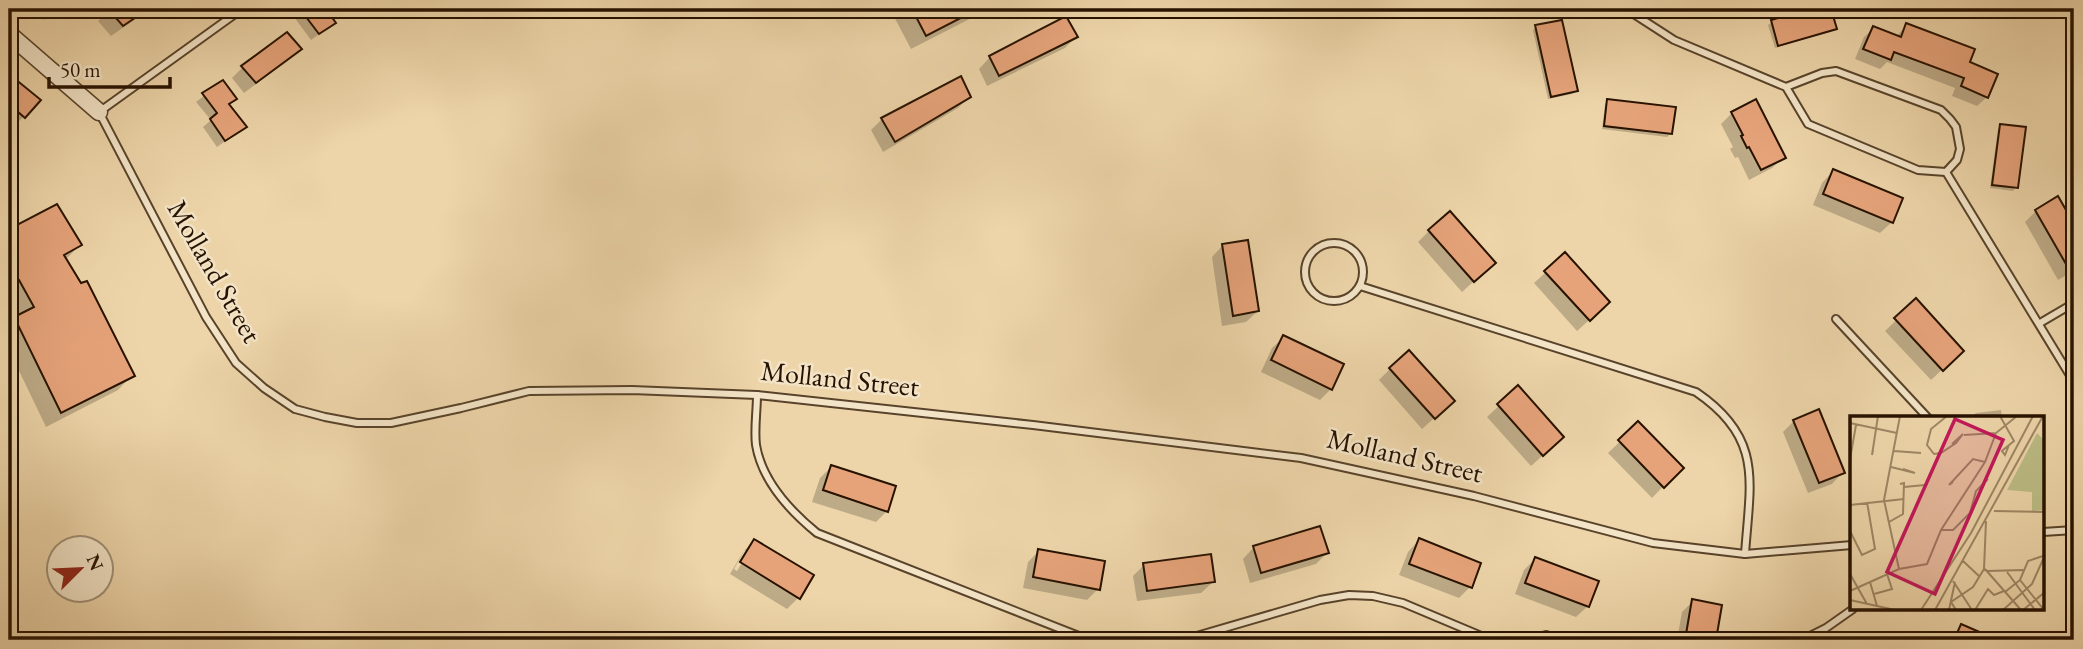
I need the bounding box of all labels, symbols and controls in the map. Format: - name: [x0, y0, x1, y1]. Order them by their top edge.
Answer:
- scale bar: [49, 46, 170, 90]
- text: 50 m: [60, 56, 101, 83]
- street label: Molland Street: [160, 193, 270, 349]
- street label: Molland Street: [759, 352, 921, 404]
- inset map: [1850, 416, 2044, 610]
- street label: Molland Street: [1324, 420, 1487, 490]
- north arrow: [46, 534, 116, 604]
- text: N: [81, 550, 110, 575]

